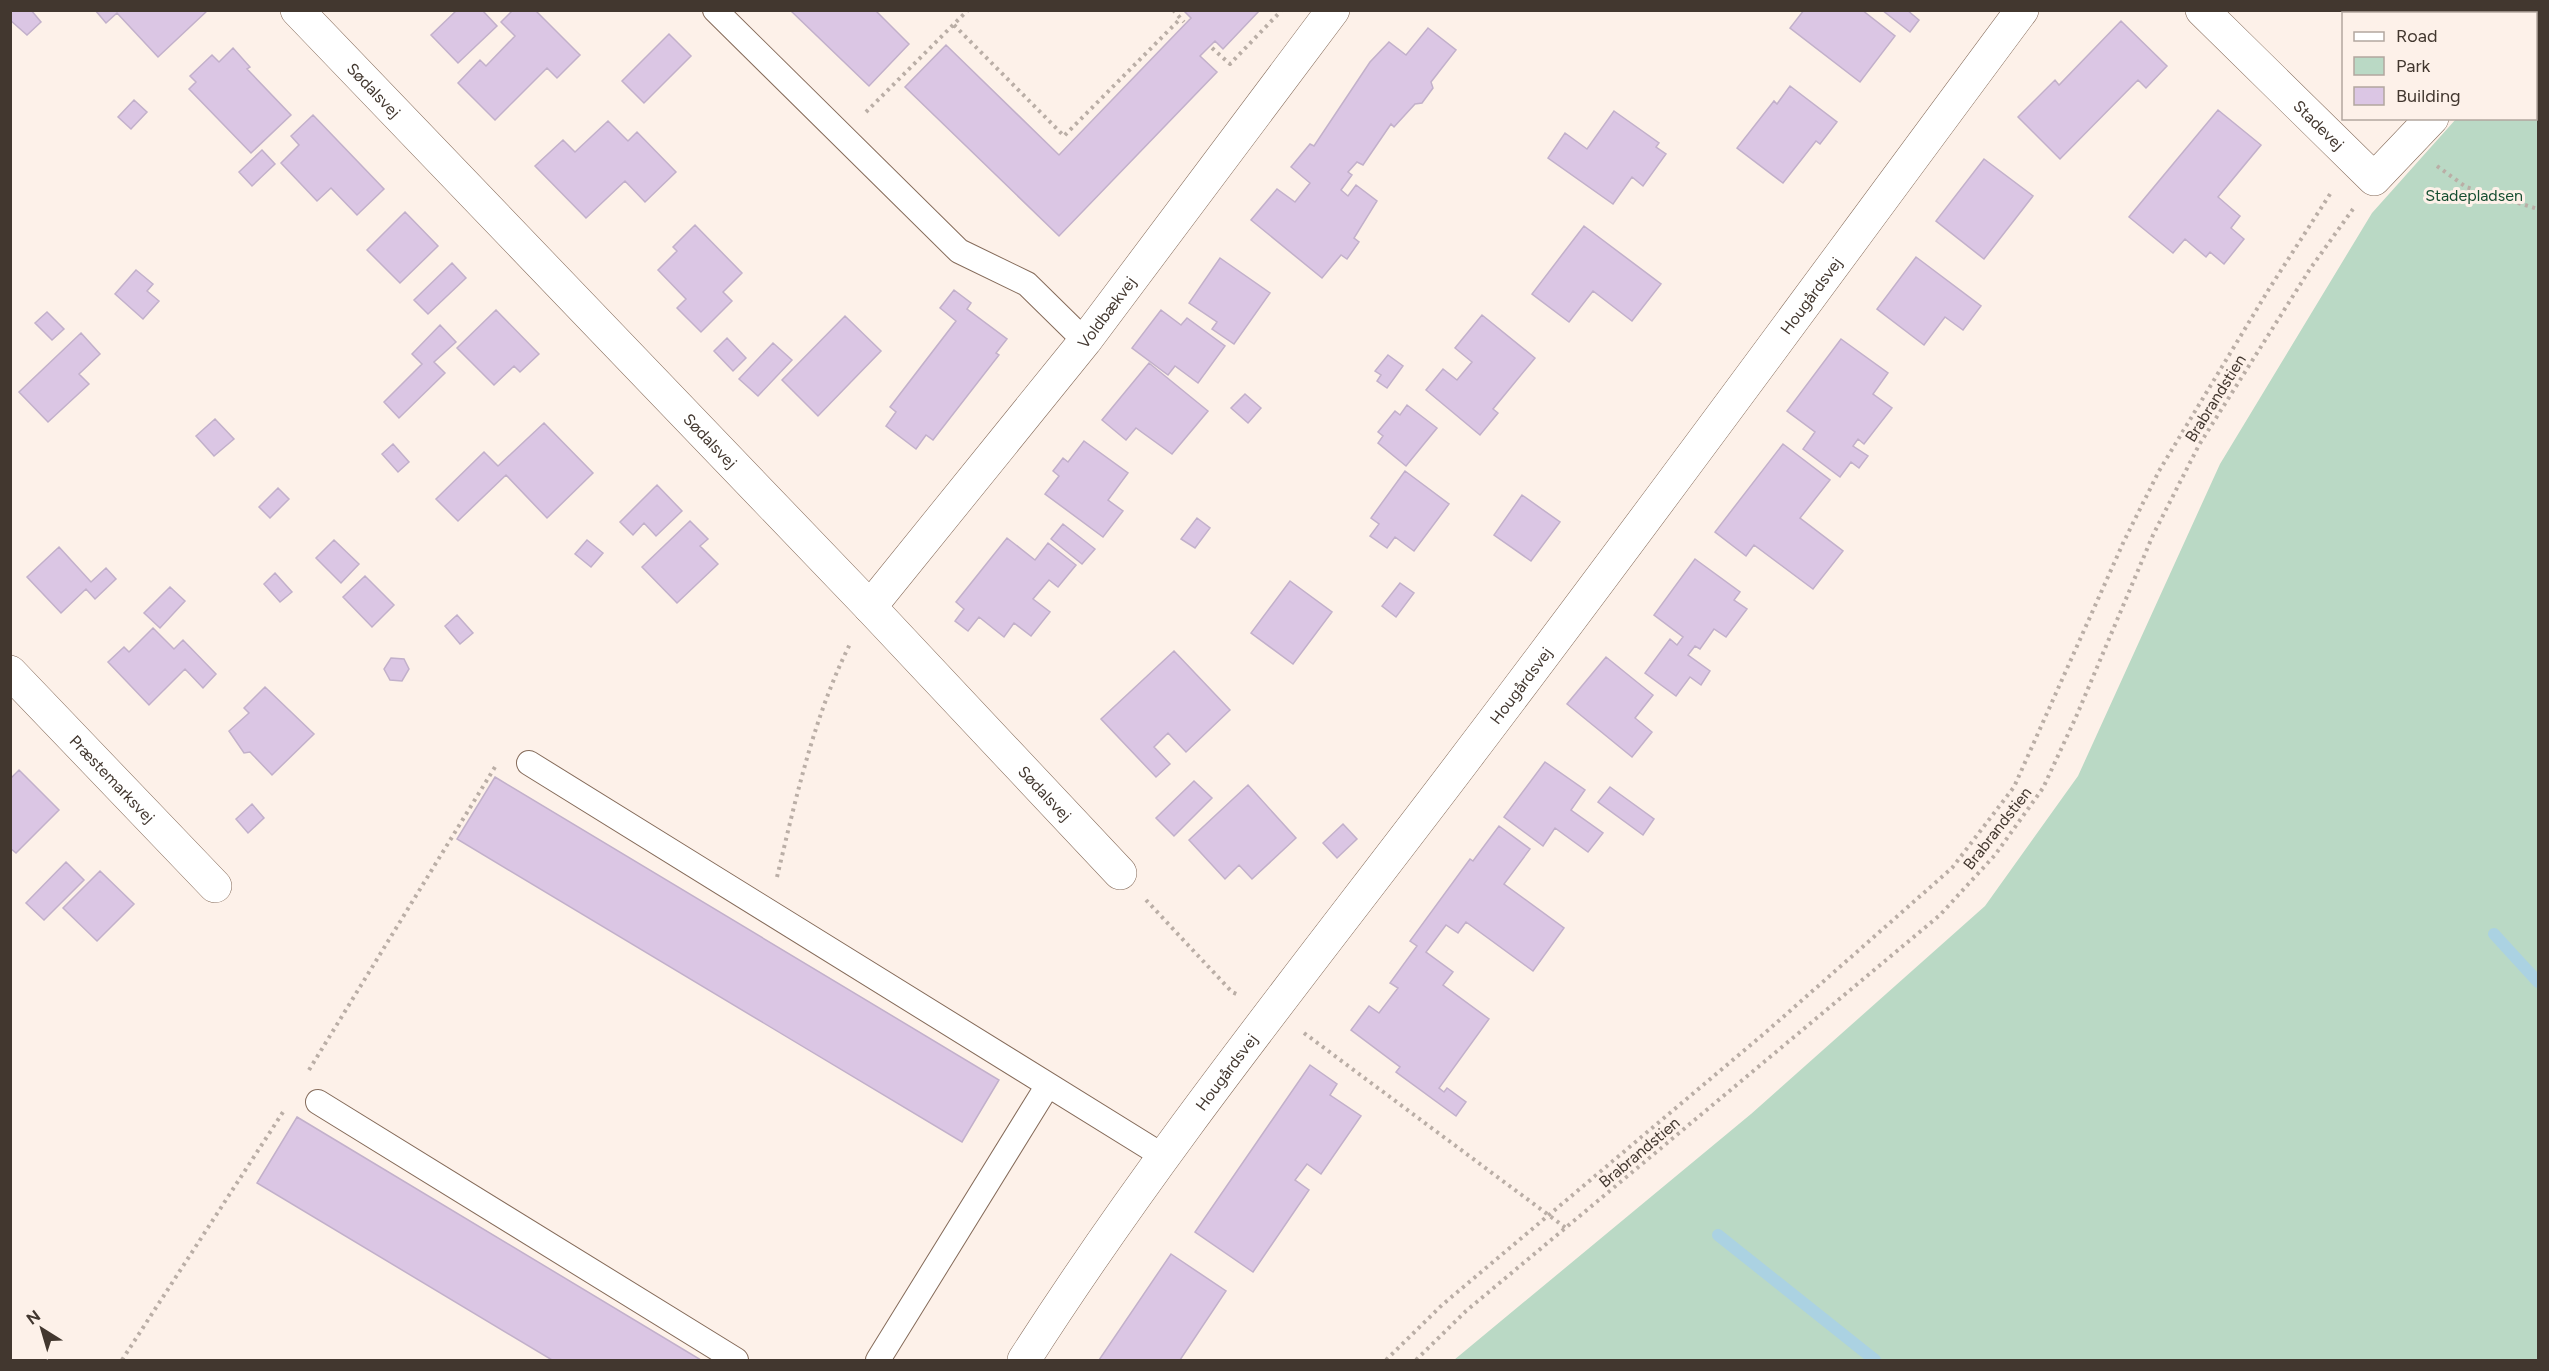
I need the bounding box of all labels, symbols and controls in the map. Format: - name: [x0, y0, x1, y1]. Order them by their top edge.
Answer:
- legend: [2342, 12, 2537, 120]
- text: Road: [2396, 25, 2437, 47]
- text: Park: [2396, 55, 2431, 77]
- street label: Sødalsvej: [343, 59, 404, 122]
- text: Building: [2396, 85, 2461, 107]
- street label: Stadevej: [2289, 96, 2348, 154]
- park label: Stadepladsen: [2425, 186, 2523, 205]
- street label: Hougårdsvej: [1776, 254, 1846, 338]
- street label: Voldbækvej: [1074, 273, 1140, 352]
- street label: Brabrandstien: [2181, 351, 2250, 445]
- street label: Sødalsvej: [679, 410, 741, 472]
- street label: Hougårdsvej: [1486, 644, 1556, 728]
- street label: Præstemarksvej: [66, 731, 159, 827]
- street label: Sødalsvej: [1014, 762, 1075, 825]
- street label: Brabrandstien: [1959, 783, 2036, 873]
- street label: Hougårdsvej: [1192, 1030, 1262, 1114]
- street label: Brabrandstien: [1595, 1113, 1684, 1192]
- north arrow: [12, 1299, 72, 1359]
- text: N: [23, 1306, 44, 1329]

